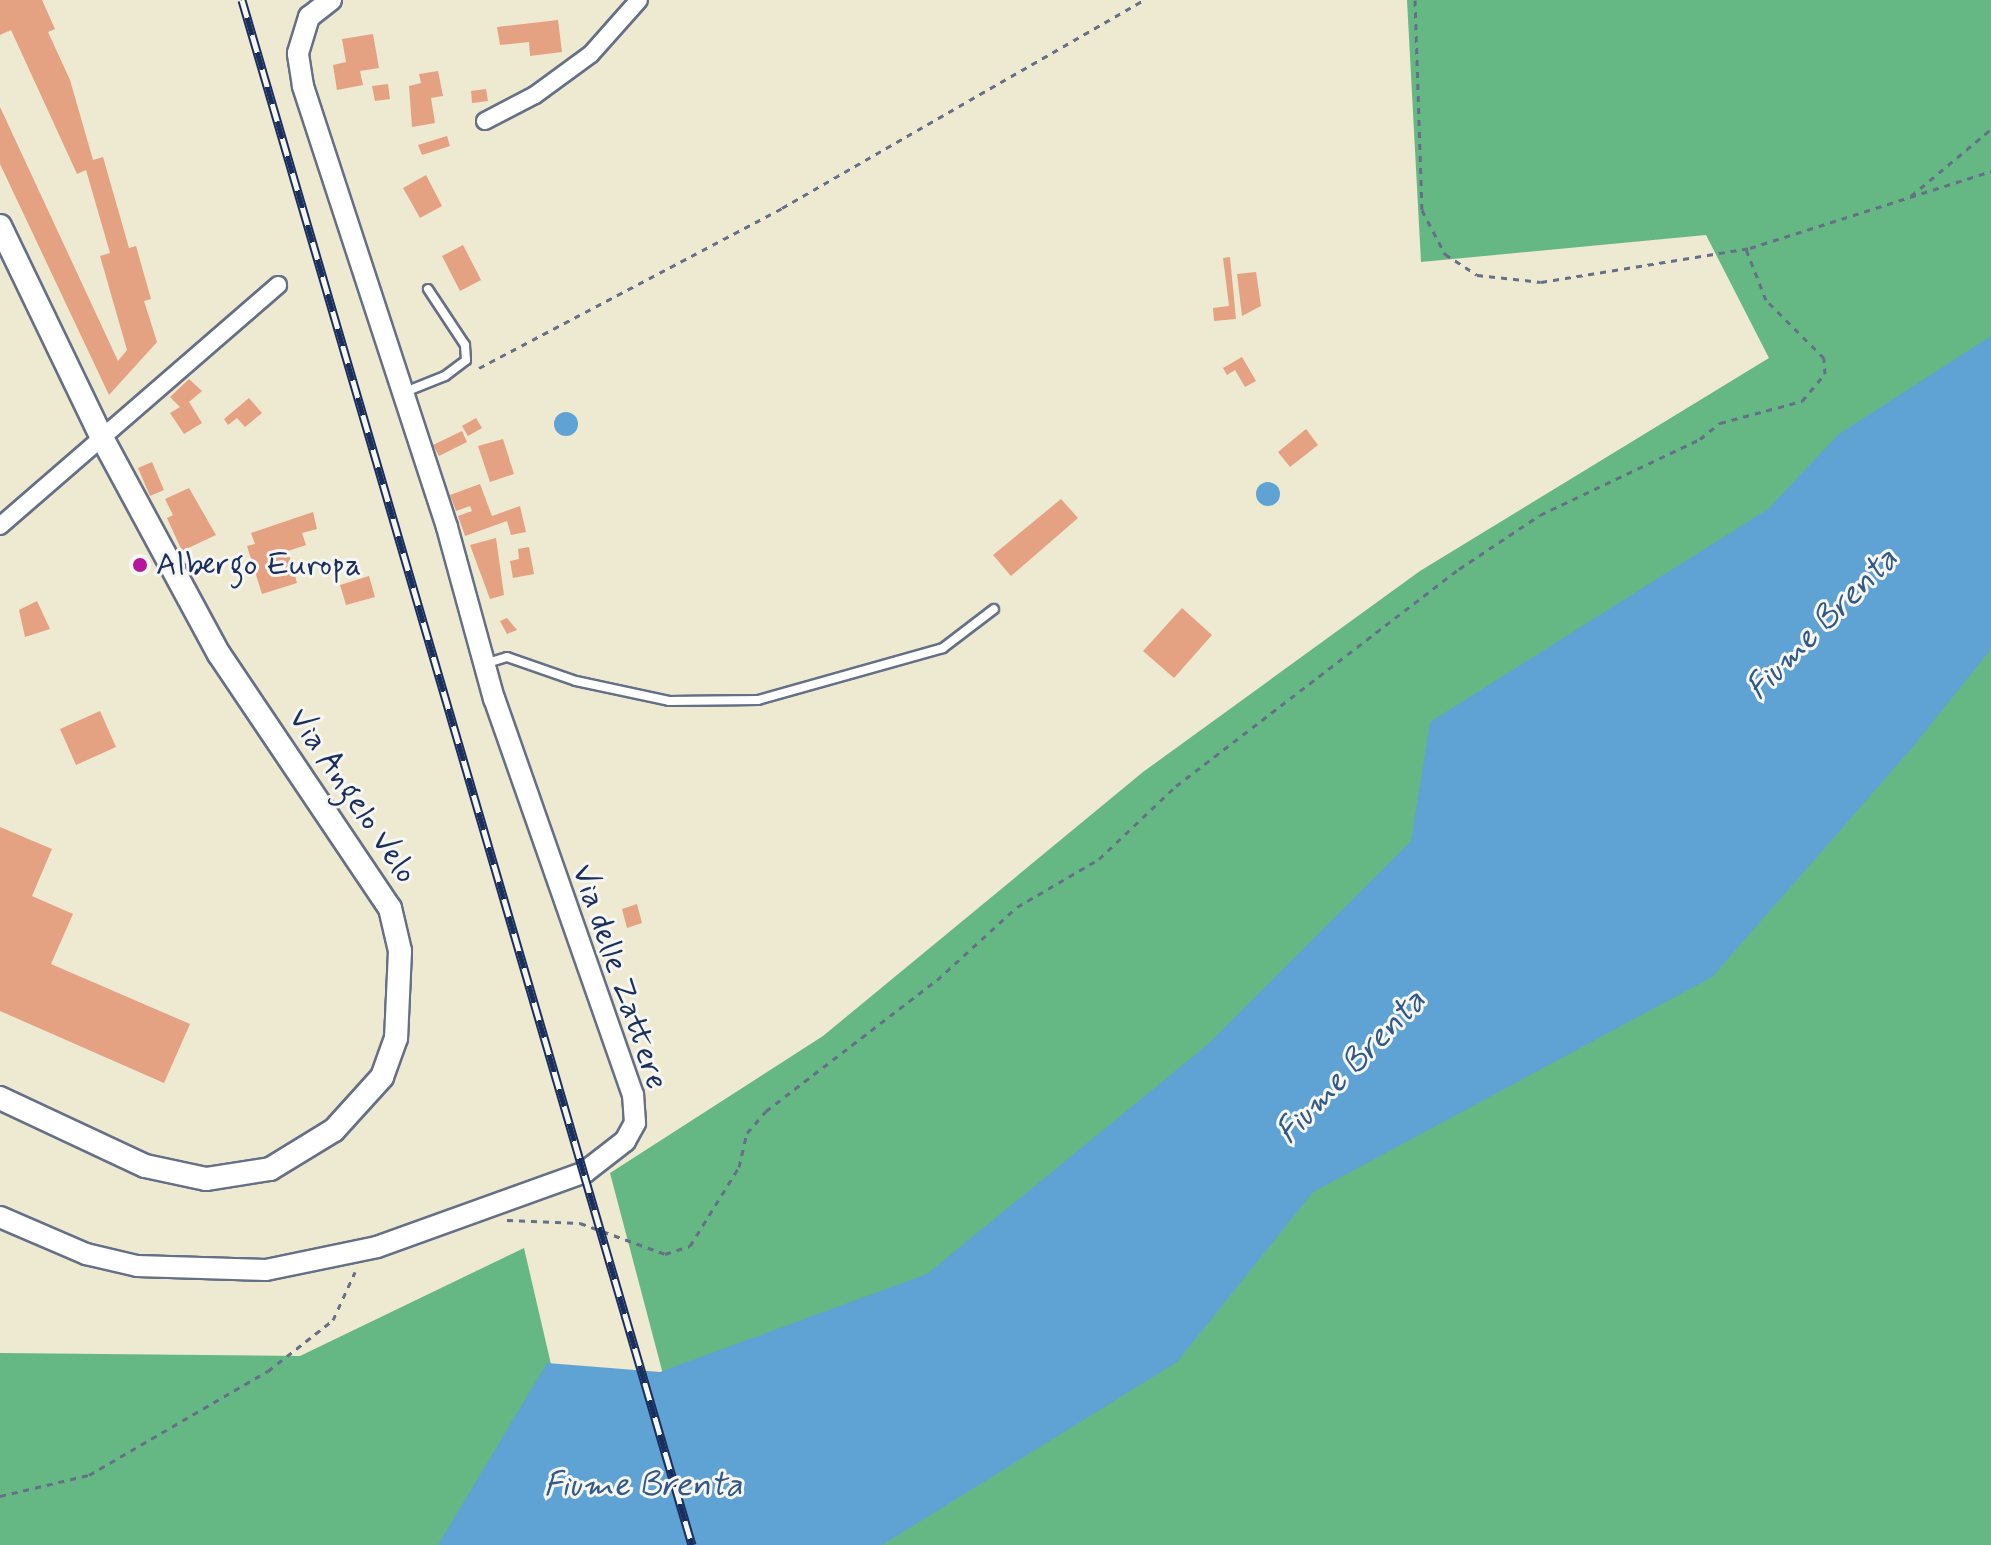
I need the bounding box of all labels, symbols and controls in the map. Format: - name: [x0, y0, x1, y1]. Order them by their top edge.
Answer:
- water label: Fiume Brenta: [1734, 536, 1910, 712]
- place label: Albergo Europa: [156, 546, 351, 584]
- marker: Albergo Europa: [131, 556, 149, 574]
- street label: Via Angelo Velo: [280, 702, 424, 890]
- street label: Via delle Zattere: [562, 859, 676, 1095]
- water label: Fiume Brenta: [1264, 978, 1438, 1156]
- water label: Fiume Brenta: [539, 1466, 747, 1506]

